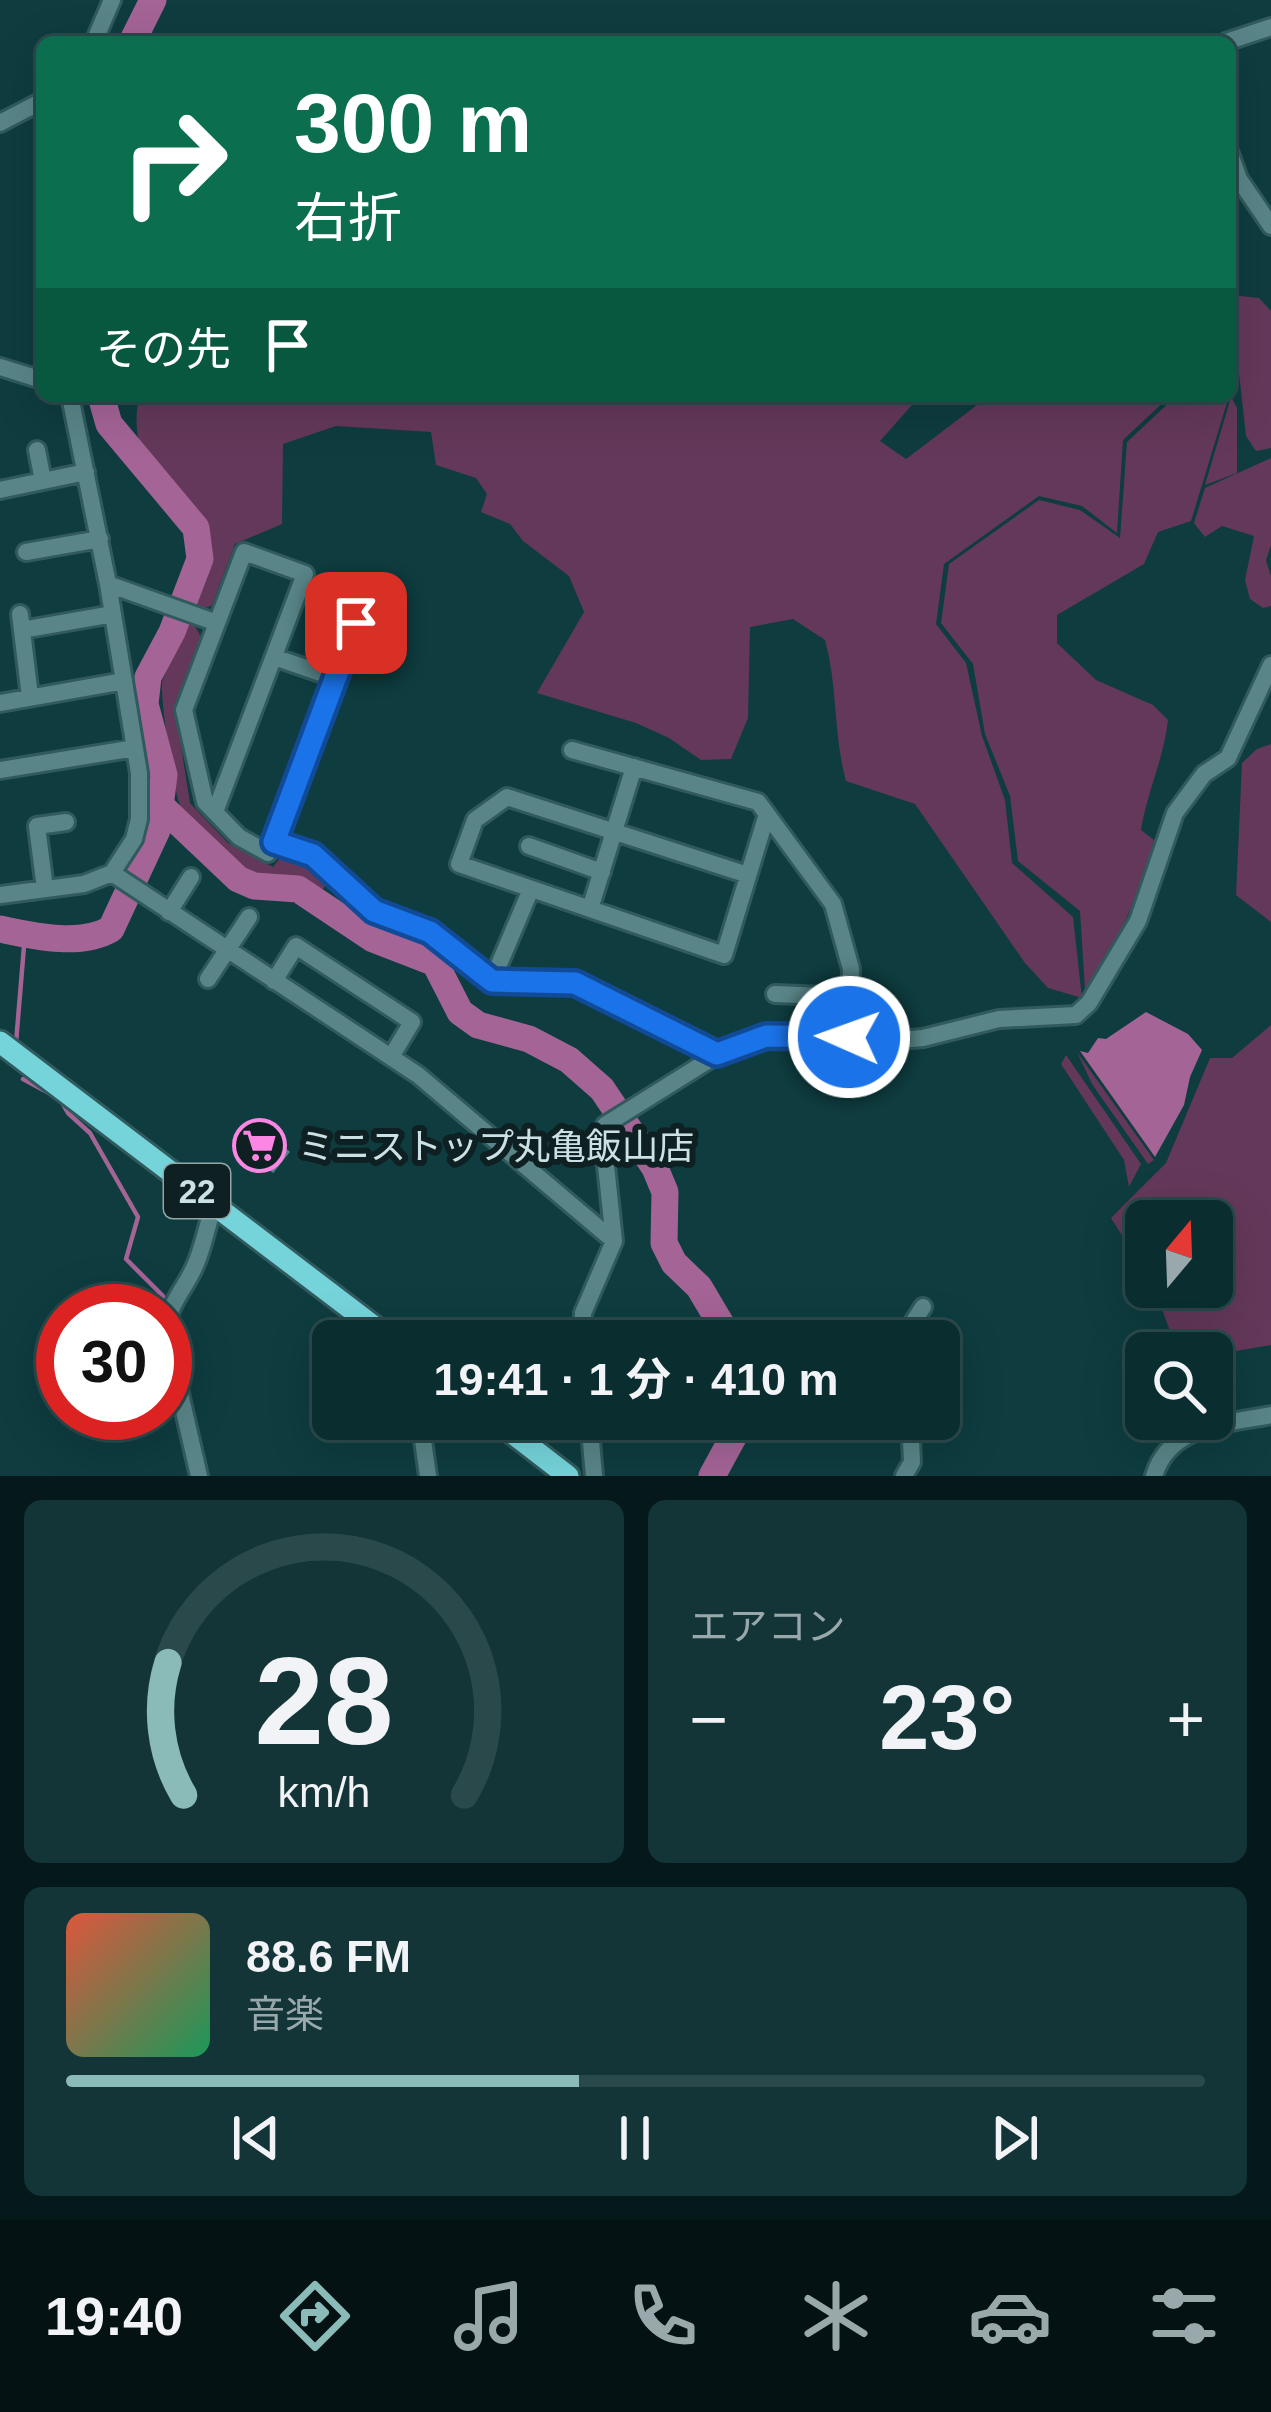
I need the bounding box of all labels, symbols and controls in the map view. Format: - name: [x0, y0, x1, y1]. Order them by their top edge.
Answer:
- text: 300 m: [294, 76, 532, 170]
- icon: right: [96, 84, 252, 240]
- text: 右折: [294, 188, 402, 248]
- icon: arrive: [255, 312, 321, 378]
- text: その先: [96, 324, 231, 375]
- pin: [305, 572, 407, 674]
- icon: arrive: [323, 590, 389, 656]
- position arrow: [786, 974, 912, 1100]
- supermarket icon: ミニストップ丸亀飯山店: [231, 1118, 287, 1174]
- place label: ミニストップ丸亀飯山店: [298, 1126, 694, 1167]
- road number: 22: [164, 1164, 230, 1218]
- north arrow: [1125, 1200, 1233, 1308]
- map controls: [1125, 1200, 1233, 1440]
- speed limit sign: 30: [36, 1284, 192, 1440]
- button: search: [1125, 1332, 1233, 1440]
- text: 19:41 · 1 分 · 410 m: [433, 1354, 839, 1405]
- text: エアコン: [690, 1605, 846, 1648]
- text: 28: [254, 1631, 393, 1770]
- text: 23°: [879, 1668, 1015, 1768]
- text: −: [690, 1682, 728, 1756]
- text: +: [1166, 1682, 1205, 1756]
- text: km/h: [277, 1767, 370, 1815]
- text: 88.6 FM: [246, 1931, 411, 1982]
- text: 音楽: [246, 1993, 324, 2036]
- icon: previous: [223, 2105, 289, 2171]
- icon: pause: [602, 2105, 668, 2171]
- icon: next: [982, 2105, 1048, 2171]
- icon: directions: [273, 2274, 357, 2358]
- icon: music: [447, 2274, 531, 2358]
- icon: phone: [621, 2274, 705, 2358]
- icon: climate: [794, 2274, 878, 2358]
- icon: car: [968, 2274, 1052, 2358]
- icon: filters: [1142, 2274, 1226, 2358]
- text: 19:40: [45, 2286, 183, 2346]

